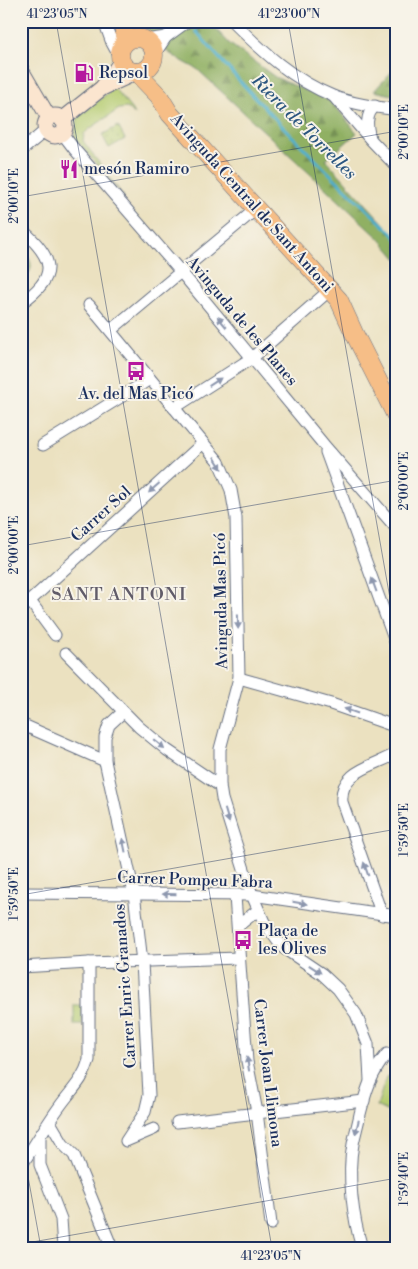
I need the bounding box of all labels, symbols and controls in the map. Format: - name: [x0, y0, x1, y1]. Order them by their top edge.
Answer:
- text: 41°23'05"N: [26, 7, 88, 22]
- text: 41°23'00"N: [258, 7, 320, 22]
- fuel station icon: Repsol: [73, 62, 95, 84]
- place label: Repsol: [99, 63, 148, 83]
- water label: Riera de Torrelles: [246, 69, 362, 185]
- text: 2°00'10"E: [397, 104, 412, 160]
- street label: Avinguda Central de Sant Antoni: [166, 109, 338, 297]
- restaurant icon: mesón Ramiro: [58, 158, 80, 180]
- place label: mesón Ramiro: [84, 159, 189, 179]
- text: 2°00'10"E: [7, 168, 22, 224]
- street label: Avinguda de les Planes: [181, 251, 302, 390]
- one-way arrow: [217, 316, 228, 329]
- bus stop icon: Av. del Mas Picó: [125, 360, 147, 382]
- one-way arrow: [208, 377, 221, 387]
- place label: Av. del Mas Picó: [77, 384, 194, 404]
- text: 2°00'00"E: [397, 452, 412, 510]
- one-way arrow: [213, 456, 223, 469]
- street label: Carrer Sol: [67, 482, 135, 546]
- one-way arrow: [148, 482, 160, 494]
- text: 2°00'00"E: [7, 516, 22, 574]
- street label: Avinguda Mas Picó: [210, 532, 232, 671]
- one-way arrow: [370, 577, 378, 592]
- district label: SANT ANTONI: [51, 583, 187, 606]
- one-way arrow: [234, 614, 242, 630]
- one-way arrow: [343, 707, 358, 714]
- one-way arrow: [152, 738, 165, 749]
- text: 1°59'50"E: [397, 803, 412, 857]
- one-way arrow: [224, 808, 232, 823]
- one-way arrow: [120, 838, 128, 853]
- one-way arrow: [362, 862, 369, 877]
- text: 1°59'50"E: [7, 867, 22, 921]
- street label: Carrer Pompeu Fabra: [117, 867, 274, 893]
- one-way arrow: [161, 890, 177, 898]
- one-way arrow: [292, 899, 308, 907]
- street label: Carrer Enric Granados: [109, 903, 141, 1069]
- place label: Plaça de les Olives: [258, 921, 326, 959]
- bus stop icon: Plaça de les Olives: [232, 929, 254, 951]
- one-way arrow: [308, 964, 322, 974]
- street label: Carrer Joan Llimona: [249, 998, 287, 1149]
- one-way arrow: [243, 1056, 251, 1072]
- one-way arrow: [353, 1119, 361, 1134]
- text: 1°59'40"E: [397, 1152, 412, 1206]
- text: 41°23'05"N: [240, 1249, 302, 1264]

